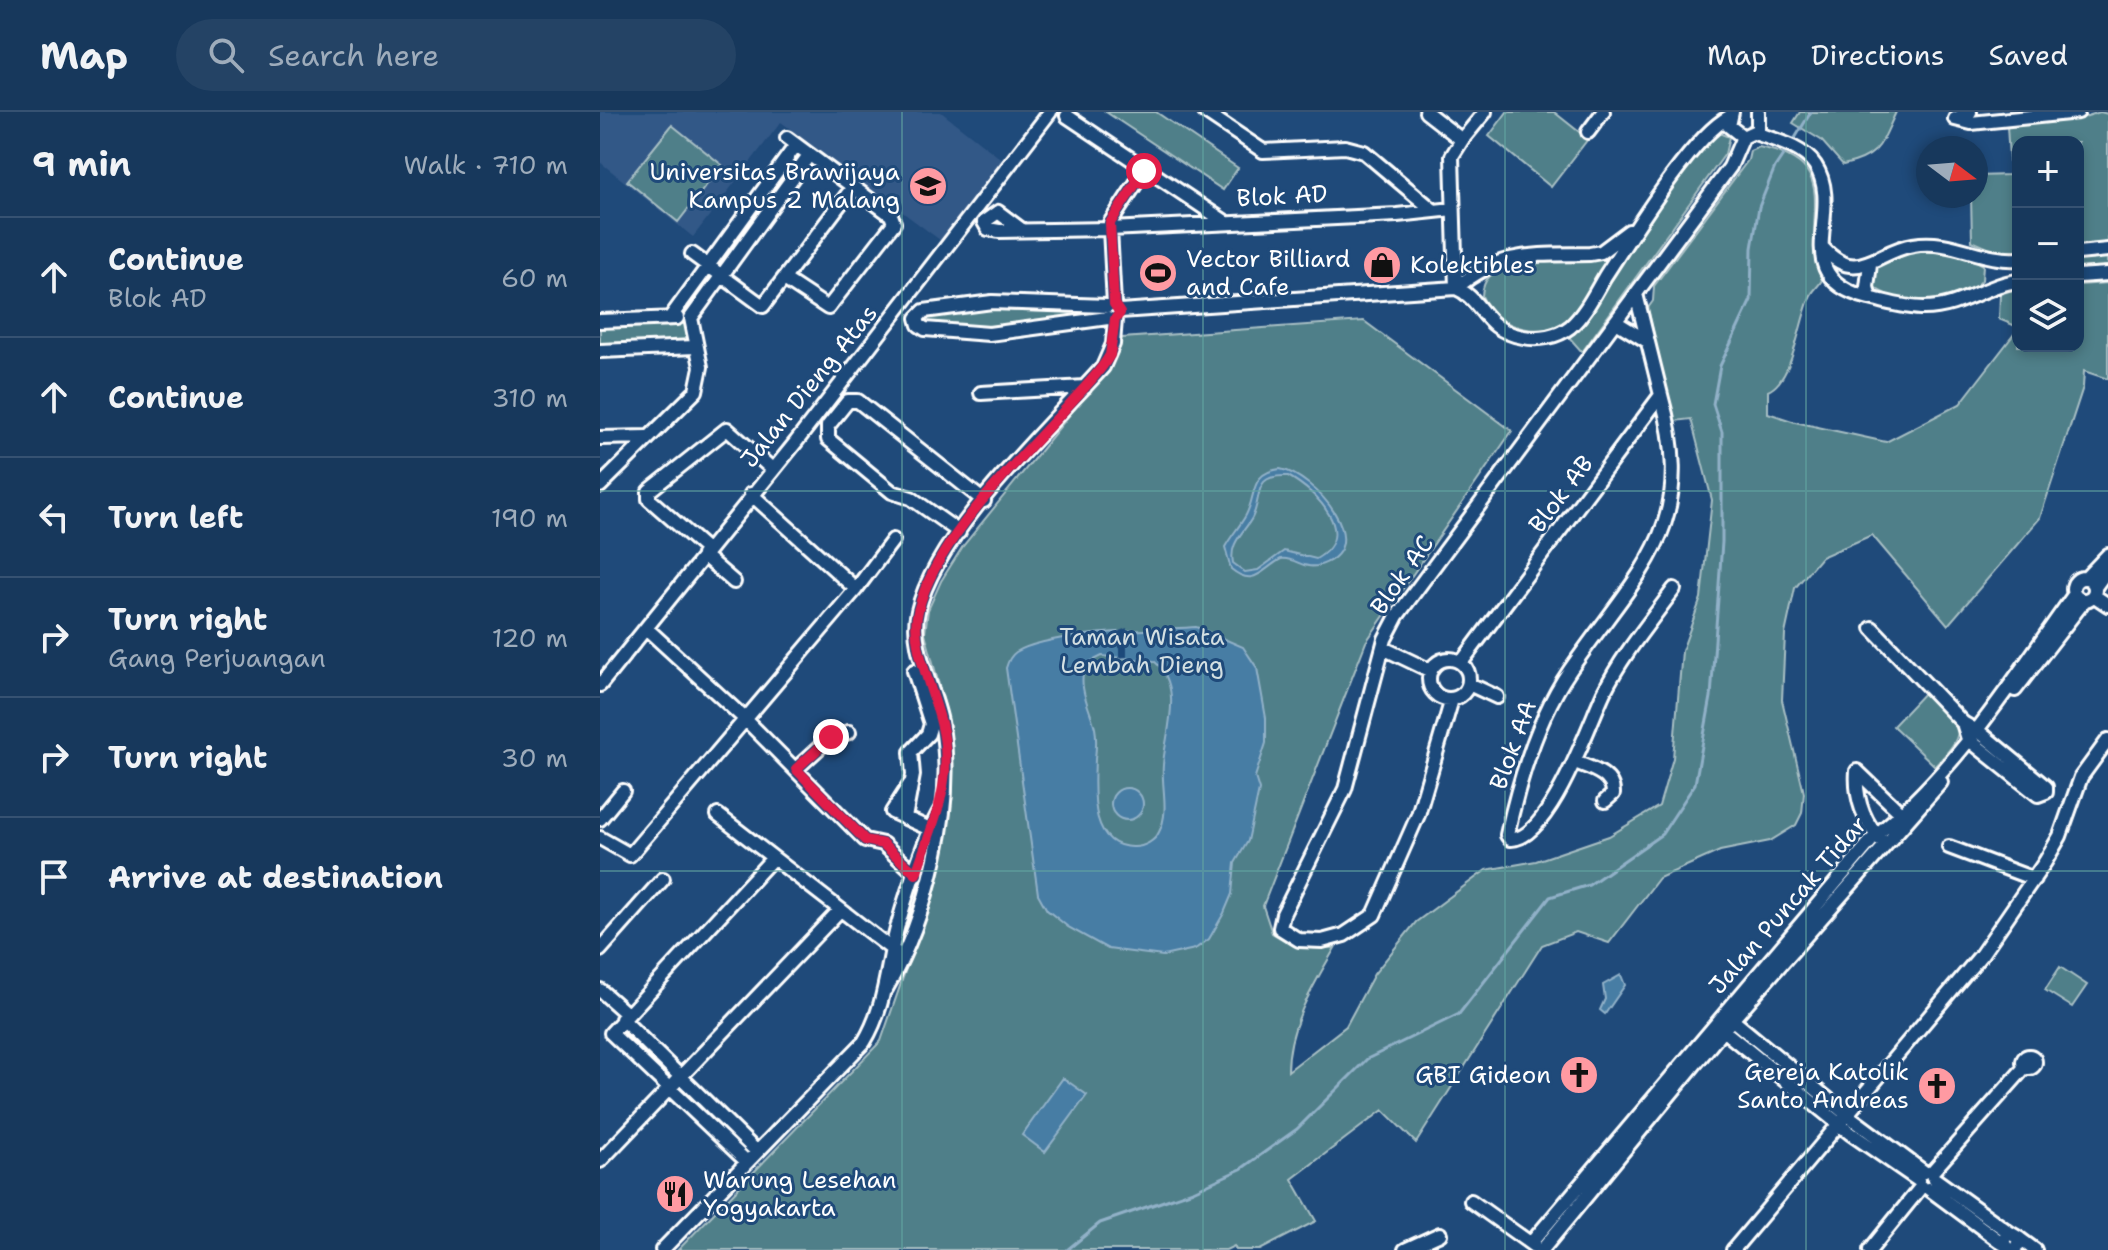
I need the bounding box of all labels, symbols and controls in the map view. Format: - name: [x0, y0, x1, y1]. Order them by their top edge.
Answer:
- search box: [176, 19, 736, 91]
- text: Map: [40, 30, 128, 81]
- icon: search: [204, 33, 248, 77]
- text: Search here: [268, 35, 439, 76]
- text: Map: [1707, 36, 1767, 74]
- text: Directions: [1811, 36, 1945, 74]
- text: Saved: [1989, 36, 2068, 74]
- north arrow: [1916, 136, 1988, 208]
- map controls: [2012, 136, 2084, 352]
- button: +: [2012, 136, 2084, 208]
- text: 9 min: [32, 141, 131, 187]
- text: Walk · 710 m: [404, 147, 568, 182]
- route start: [1126, 153, 1162, 189]
- place label: Universitas Brawijaya Kampus 2 Malang: [649, 156, 900, 216]
- school or university icon: Universitas Brawijaya Kampus 2 Malang: [907, 165, 949, 207]
- street label: Blok AD: [1236, 178, 1328, 214]
- button: −: [2012, 208, 2084, 280]
- text: Continue: [108, 239, 244, 280]
- place label: Vector Billiard and Cafe: [1186, 243, 1350, 303]
- shop icon: Kolektibles: [1361, 244, 1403, 286]
- place label: Kolektibles: [1410, 249, 1535, 281]
- sports icon: Vector Billiard and Cafe: [1137, 252, 1179, 294]
- icon: ahead: [32, 255, 76, 299]
- text: 60 m: [501, 260, 568, 295]
- text: Blok AD: [108, 280, 207, 315]
- button: layers: [2012, 280, 2084, 352]
- street label: Jalan Dieng Atas: [733, 298, 885, 474]
- icon: ahead: [32, 375, 76, 419]
- text: Continue: [108, 377, 244, 418]
- text: 310 m: [492, 380, 568, 415]
- street label: Blok AB: [1521, 449, 1601, 539]
- icon: left: [32, 495, 76, 539]
- text: Turn left: [108, 497, 243, 538]
- text: 190 m: [491, 500, 568, 535]
- street label: Blok AC: [1363, 529, 1441, 621]
- text: Turn right: [108, 599, 267, 640]
- icon: right: [32, 615, 76, 659]
- text: 120 m: [492, 620, 568, 655]
- park label: Taman Wisata Lembah Dieng: [1059, 621, 1225, 681]
- text: Gang Perjuangan: [108, 640, 326, 675]
- street label: Blok AA: [1482, 696, 1544, 794]
- route end: [813, 719, 849, 755]
- icon: right: [32, 735, 76, 779]
- text: Turn right: [108, 737, 267, 778]
- text: 30 m: [501, 740, 568, 775]
- street label: Jalan Puncak Tidar: [1702, 809, 1874, 1001]
- icon: arrive: [32, 855, 76, 899]
- text: Arrive at destination: [108, 857, 443, 898]
- church icon: GBI Gideon: [1558, 1054, 1600, 1096]
- place label: Gereja Katolik Santo Andreas: [1737, 1056, 1909, 1116]
- place label: GBI Gideon: [1415, 1059, 1551, 1091]
- church icon: Gereja Katolik Santo Andreas: [1916, 1065, 1958, 1107]
- place label: Warung Lesehan Yogyakarta: [703, 1164, 896, 1224]
- restaurant icon: Warung Lesehan Yogyakarta: [654, 1173, 696, 1215]

